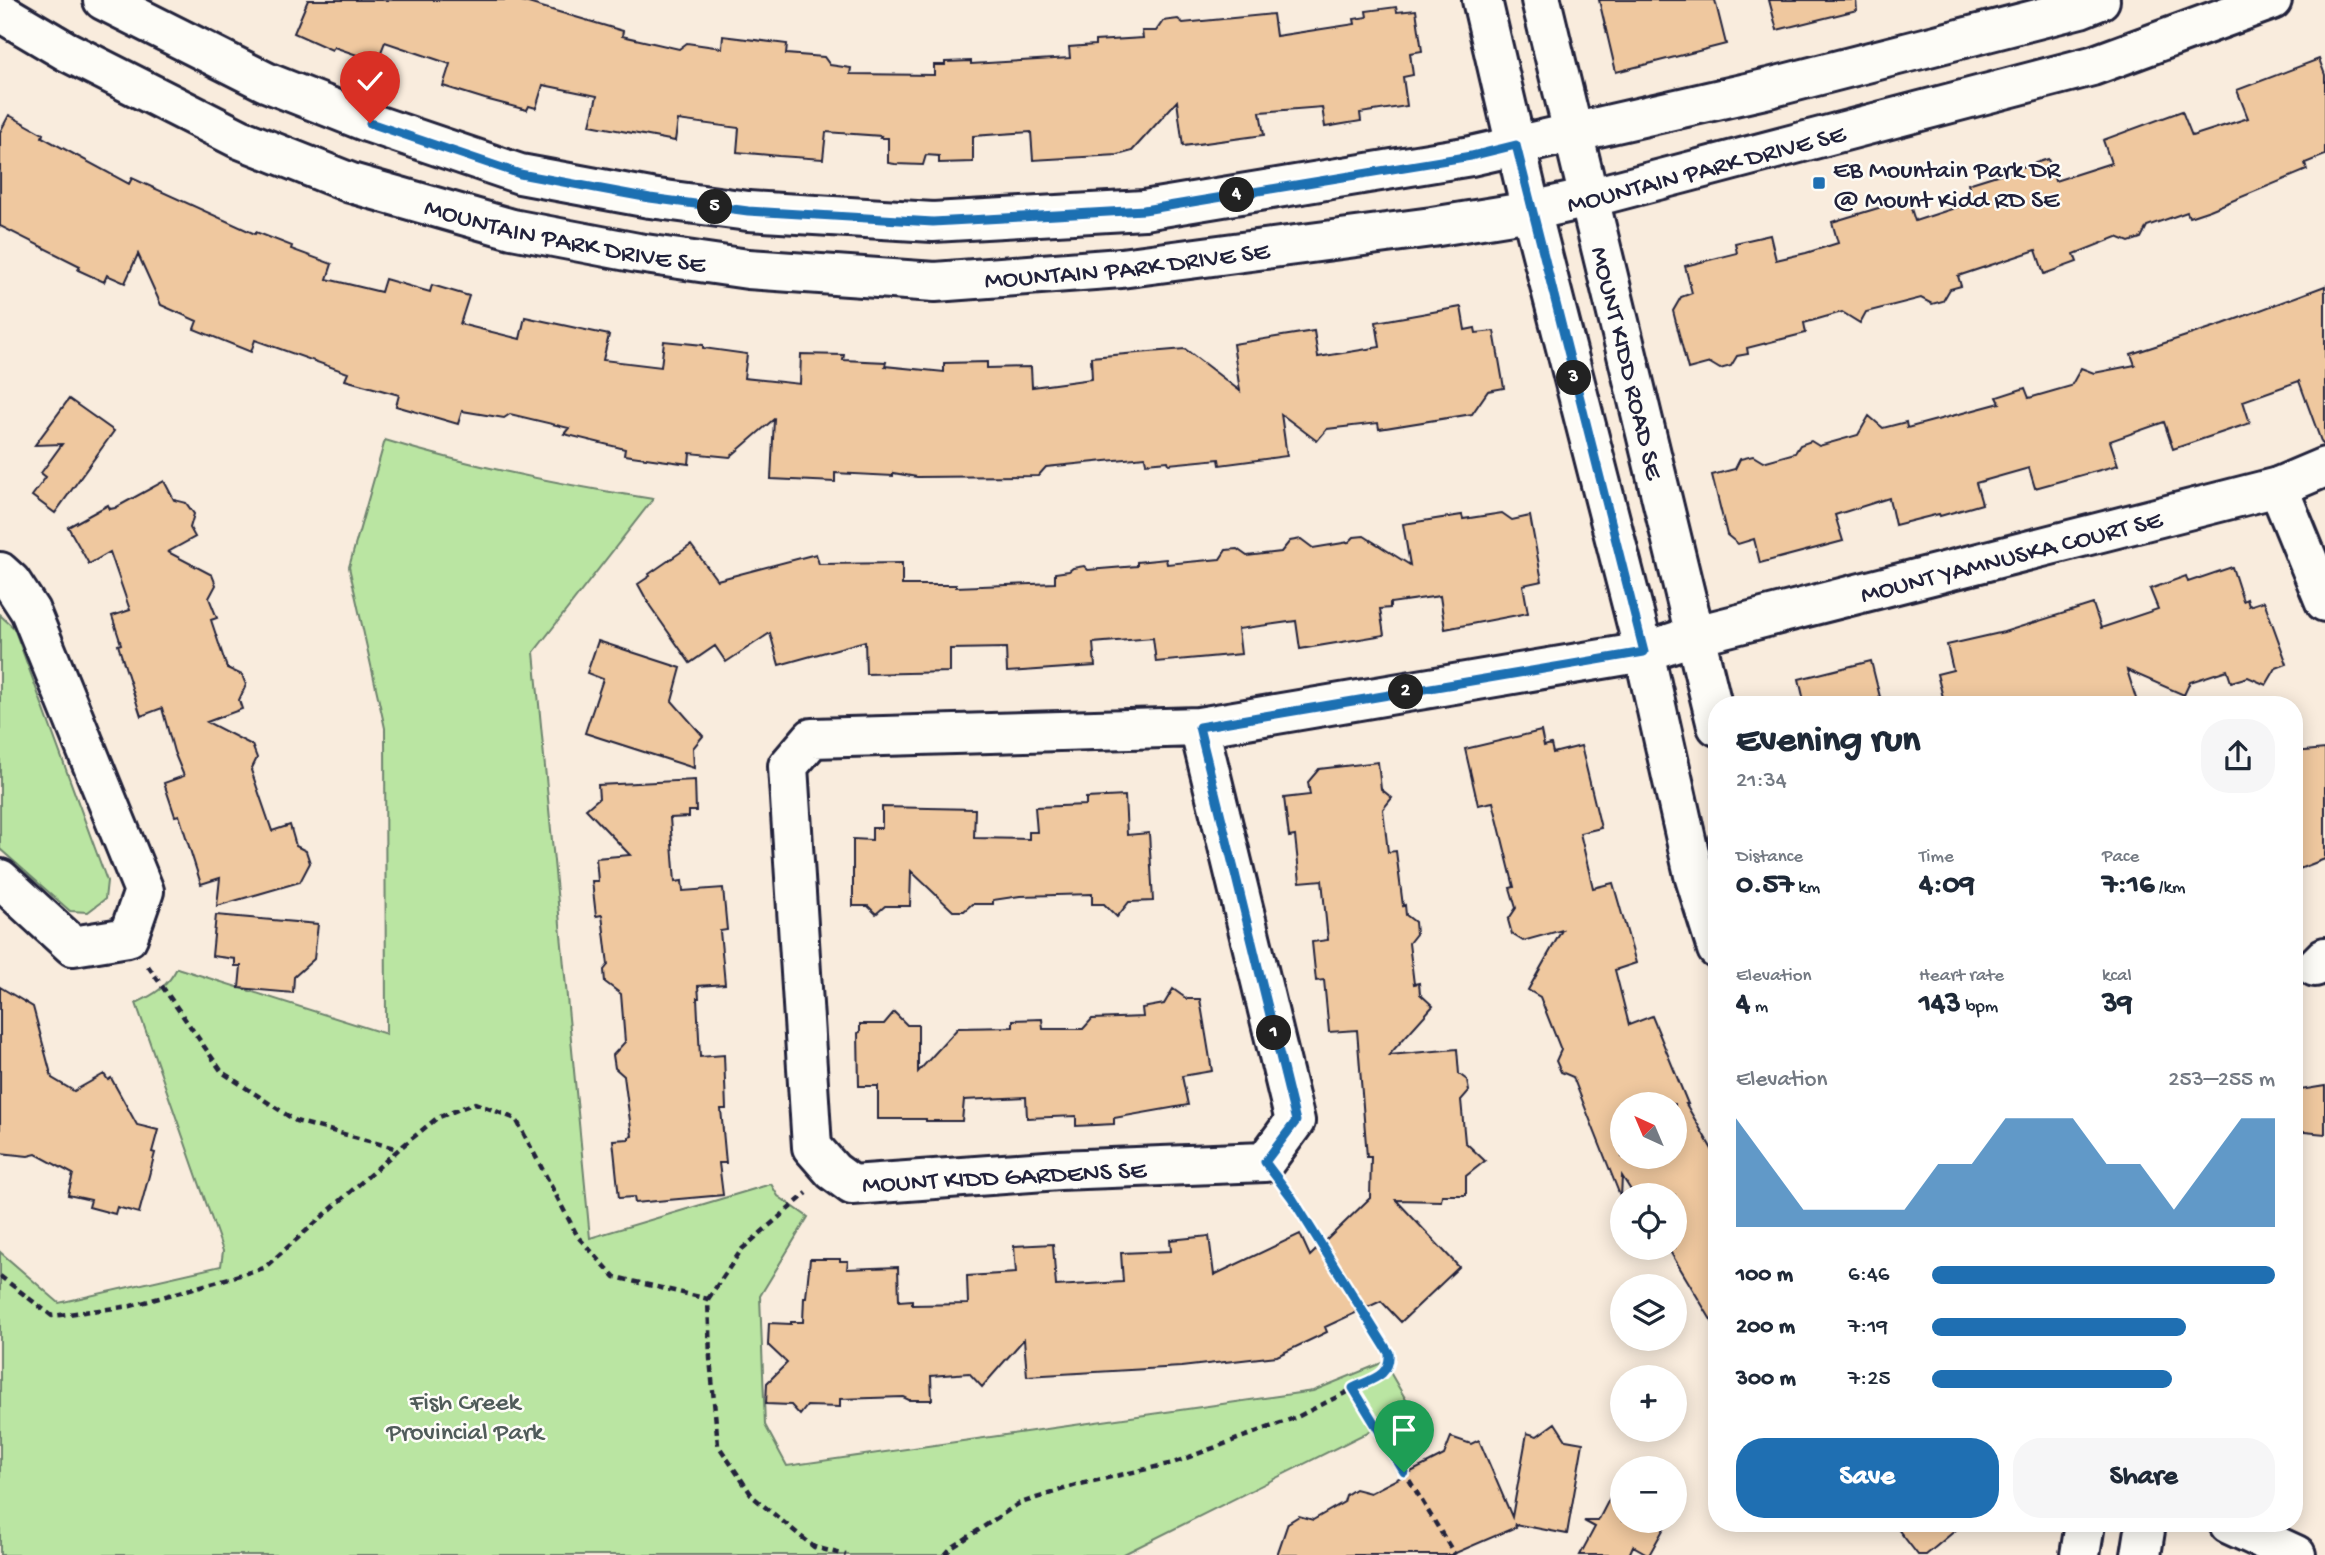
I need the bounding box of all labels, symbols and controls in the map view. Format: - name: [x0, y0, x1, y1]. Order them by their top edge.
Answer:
- pin: [340, 51, 400, 123]
- icon: check: [351, 62, 389, 100]
- street label: MOUNTAIN PARK DRIVE SE: [1565, 120, 1850, 222]
- place label: EB Mountain Park DR @ Mount Kidd RD SE: [1833, 157, 2062, 218]
- marker: EB Mountain Park DR @ Mount Kidd RD SE: [1811, 175, 1827, 191]
- pin: 4: [1220, 178, 1254, 212]
- text: 4: [1232, 183, 1241, 206]
- pin: 5: [698, 190, 732, 224]
- street label: MOUNTAIN PARK DRIVE SE: [420, 194, 708, 283]
- text: 5: [710, 195, 720, 218]
- street label: MOUNTAIN PARK DRIVE SE: [984, 237, 1272, 298]
- street label: MOUNT KIDD ROAD SE: [1581, 244, 1668, 484]
- pin: 3: [1556, 360, 1592, 396]
- text: 3: [1569, 366, 1578, 389]
- street label: MOUNT YAMNUSKA COURT SE: [1858, 506, 2167, 613]
- pin: 2: [1388, 674, 1424, 710]
- text: 2: [1401, 680, 1410, 703]
- button: share: [2201, 719, 2275, 793]
- text: Evening run: [1736, 720, 1920, 764]
- text: 21:34: [1736, 768, 1787, 795]
- text: Distance: [1736, 846, 1803, 869]
- text: Time: [1919, 846, 1954, 869]
- text: Pace: [2102, 846, 2139, 869]
- text: 0.57: [1736, 869, 1794, 904]
- text: 4:09: [1919, 869, 1975, 904]
- text: 7:16: [2102, 869, 2154, 904]
- text: km: [1794, 877, 1820, 900]
- text: /km: [2154, 877, 2185, 900]
- text: Elevation: [1736, 965, 1812, 988]
- text: Heart rate: [1919, 965, 2004, 988]
- text: kcal: [2102, 965, 2132, 988]
- text: 4: [1736, 988, 1750, 1023]
- text: 143: [1919, 988, 1961, 1023]
- text: 39: [2102, 988, 2133, 1023]
- text: m: [1750, 996, 1768, 1019]
- text: bpm: [1961, 996, 1998, 1019]
- pin: 1: [1256, 1016, 1292, 1050]
- text: 1: [1270, 1021, 1277, 1044]
- text: Elevation: [1736, 1067, 1827, 1094]
- text: 253–255 m: [2168, 1067, 2275, 1094]
- north arrow: [1610, 1092, 1687, 1169]
- map controls: [1610, 1092, 1687, 1533]
- street label: MOUNT KIDD GARDENS SE: [861, 1157, 1148, 1202]
- button: locate: [1610, 1183, 1687, 1260]
- text: 100 m: [1736, 1262, 1793, 1289]
- text: 6:46: [1848, 1262, 1889, 1289]
- button: layers: [1610, 1274, 1687, 1351]
- text: 200 m: [1736, 1314, 1795, 1341]
- text: 7:19: [1848, 1314, 1888, 1341]
- button: +: [1610, 1365, 1687, 1442]
- text: 300 m: [1736, 1366, 1796, 1393]
- text: 7:25: [1848, 1366, 1891, 1393]
- park label: Fish Creek Provincial Park: [386, 1389, 546, 1450]
- pin: [1374, 1400, 1434, 1472]
- icon: arrive: [1385, 1411, 1423, 1449]
- button: Save: [1736, 1438, 1999, 1518]
- button: Share: [2013, 1438, 2275, 1518]
- button: −: [1610, 1456, 1687, 1533]

